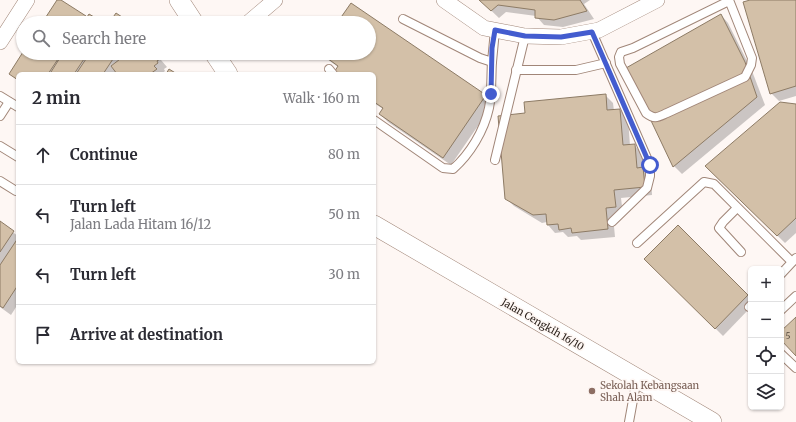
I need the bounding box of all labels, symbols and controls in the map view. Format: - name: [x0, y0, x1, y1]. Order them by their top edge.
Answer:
- search box: [16, 16, 376, 60]
- icon: search: [30, 27, 52, 49]
- text: Search here: [62, 29, 146, 48]
- route end: [482, 85, 500, 103]
- text: 2 min: [32, 87, 80, 109]
- text: Walk · 160 m: [283, 90, 360, 107]
- icon: ahead: [32, 144, 54, 166]
- text: Continue: [70, 145, 138, 164]
- text: 80 m: [328, 146, 360, 163]
- route start: [641, 156, 659, 174]
- text: Turn left: [70, 197, 136, 216]
- icon: left: [32, 204, 54, 226]
- text: 50 m: [328, 206, 360, 223]
- text: Jalan Lada Hitam 16/12: [70, 216, 211, 233]
- icon: left: [32, 264, 54, 286]
- text: Turn left: [70, 265, 136, 284]
- text: 30 m: [328, 266, 360, 283]
- map controls: [748, 266, 784, 410]
- button: +: [748, 266, 784, 302]
- street label: Jalan Cengkih 16/10: [498, 295, 586, 353]
- button: −: [748, 302, 784, 338]
- icon: arrive: [32, 324, 54, 346]
- text: Arrive at destination: [70, 325, 223, 344]
- house number: 5: [786, 331, 791, 341]
- button: locate: [748, 338, 784, 374]
- button: layers: [748, 374, 784, 410]
- place label: Sekolah Kebangsaan Shah Alam: [600, 379, 700, 404]
- marker: Sekolah Kebangsaan Shah Alam: [587, 386, 597, 396]

